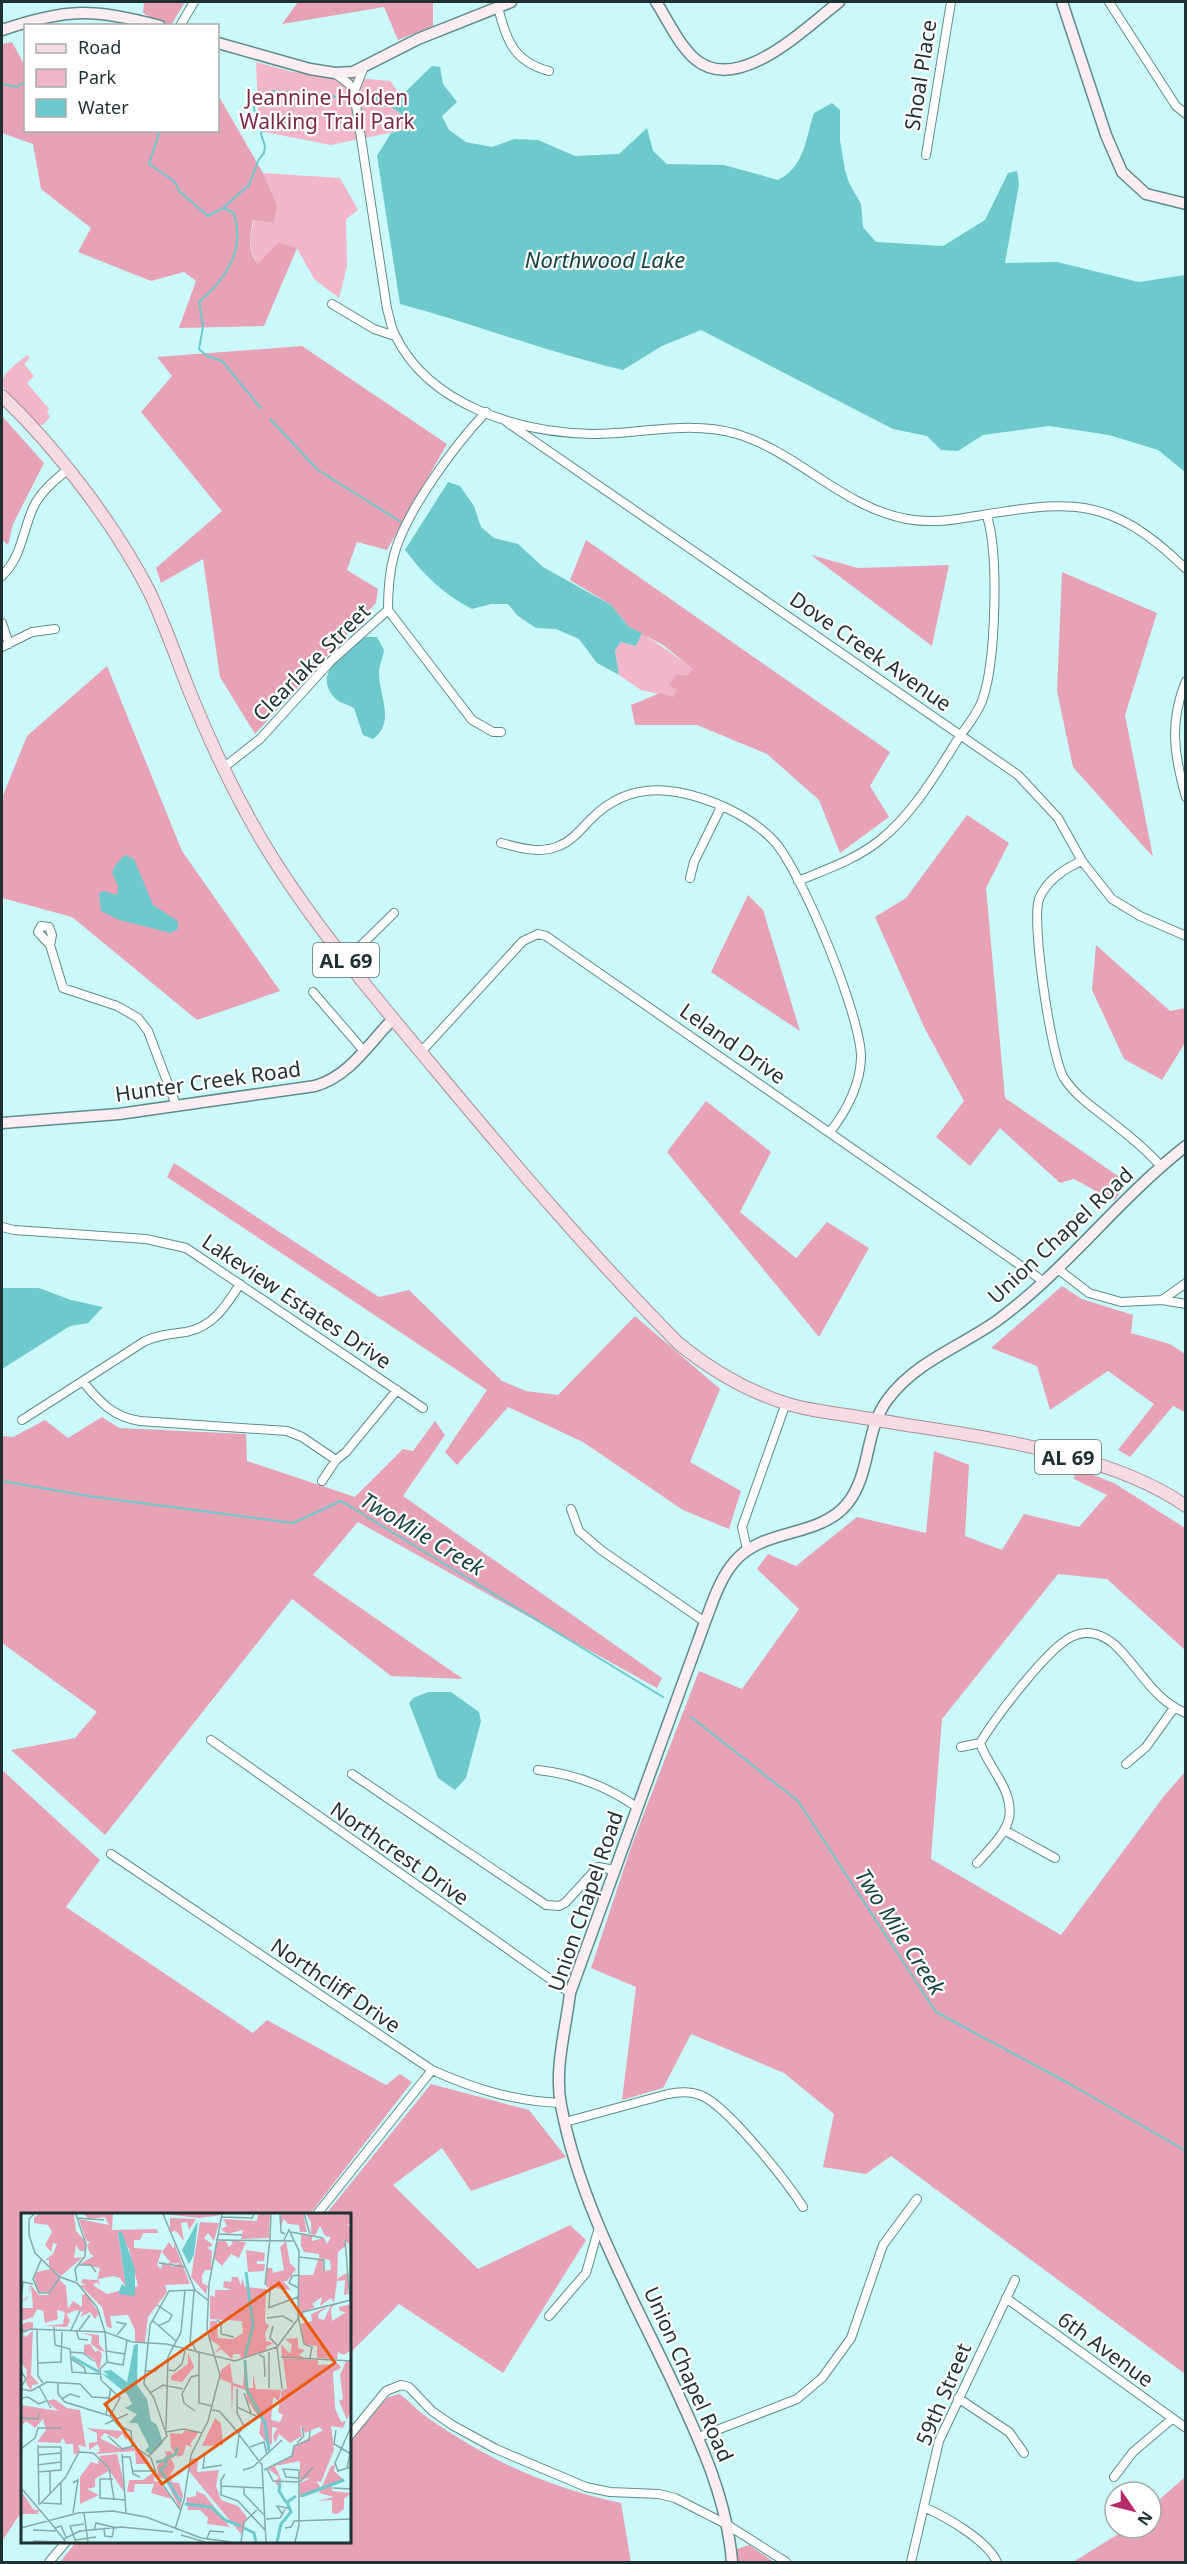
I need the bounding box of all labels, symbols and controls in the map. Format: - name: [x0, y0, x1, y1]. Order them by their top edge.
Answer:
- street label: Shoal Place: [897, 18, 943, 132]
- legend: [24, 24, 219, 132]
- text: Road: [78, 35, 121, 59]
- text: Park: [78, 65, 116, 89]
- park label: Jeannine Holden Walking Trail Park: [239, 83, 416, 135]
- text: Water: [78, 95, 129, 119]
- water label: Northwood Lake: [525, 244, 685, 274]
- street label: Dove Creek Avenue: [785, 585, 957, 717]
- street label: Clearlake Street: [246, 597, 376, 727]
- road number: AL 69: [313, 943, 379, 977]
- street label: Leland Drive: [674, 996, 792, 1090]
- street label: Hunter Creek Road: [113, 1054, 303, 1108]
- street label: Union Chapel Road: [981, 1160, 1139, 1310]
- street label: Lakeview Estates Drive: [197, 1227, 397, 1375]
- road number: AL 69: [1035, 1440, 1101, 1474]
- water label: TwoMile Creek: [355, 1484, 491, 1582]
- street label: Northcrest Drive: [325, 1795, 475, 1911]
- street label: Union Chapel Road: [541, 1807, 629, 1995]
- water label: Two Mile Creek: [849, 1862, 954, 2001]
- street label: Northcliff Drive: [266, 1931, 406, 2039]
- inset map: [21, 2213, 351, 2543]
- street label: Union Chapel Road: [638, 2282, 740, 2466]
- street label: 6th Avenue: [1053, 2305, 1159, 2393]
- street label: 59th Street: [909, 2338, 977, 2449]
- north arrow: [1103, 2480, 1163, 2540]
- text: N: [1133, 2507, 1158, 2530]

